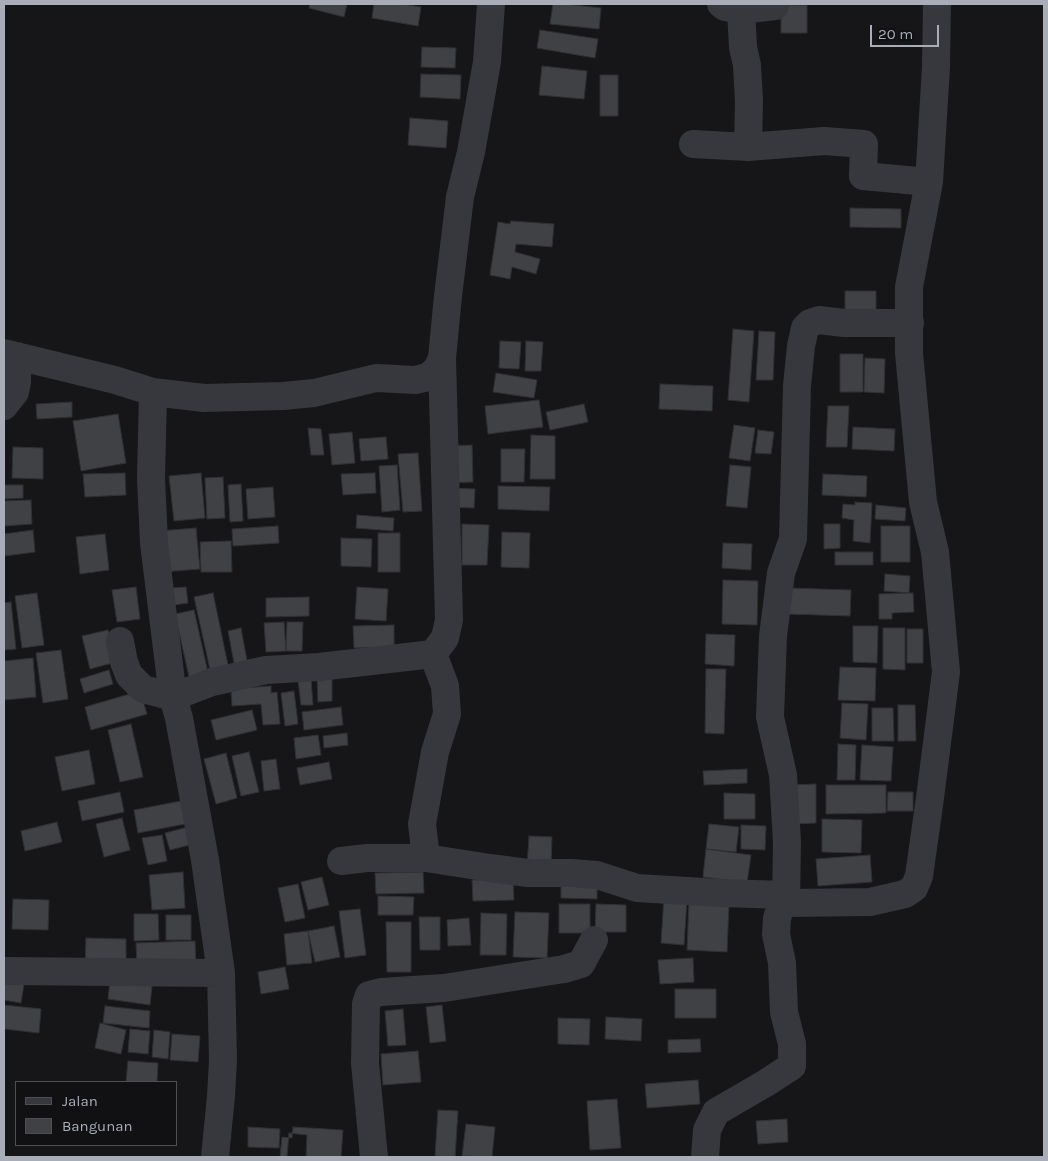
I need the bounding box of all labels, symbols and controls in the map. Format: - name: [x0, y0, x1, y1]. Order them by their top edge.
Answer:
- scale bar: [873, 15, 942, 47]
- text: 20 m: [878, 25, 913, 43]
- legend: [15, 1081, 178, 1146]
- text: Jalan: [62, 1092, 98, 1110]
- text: Bangunan: [62, 1117, 133, 1135]

